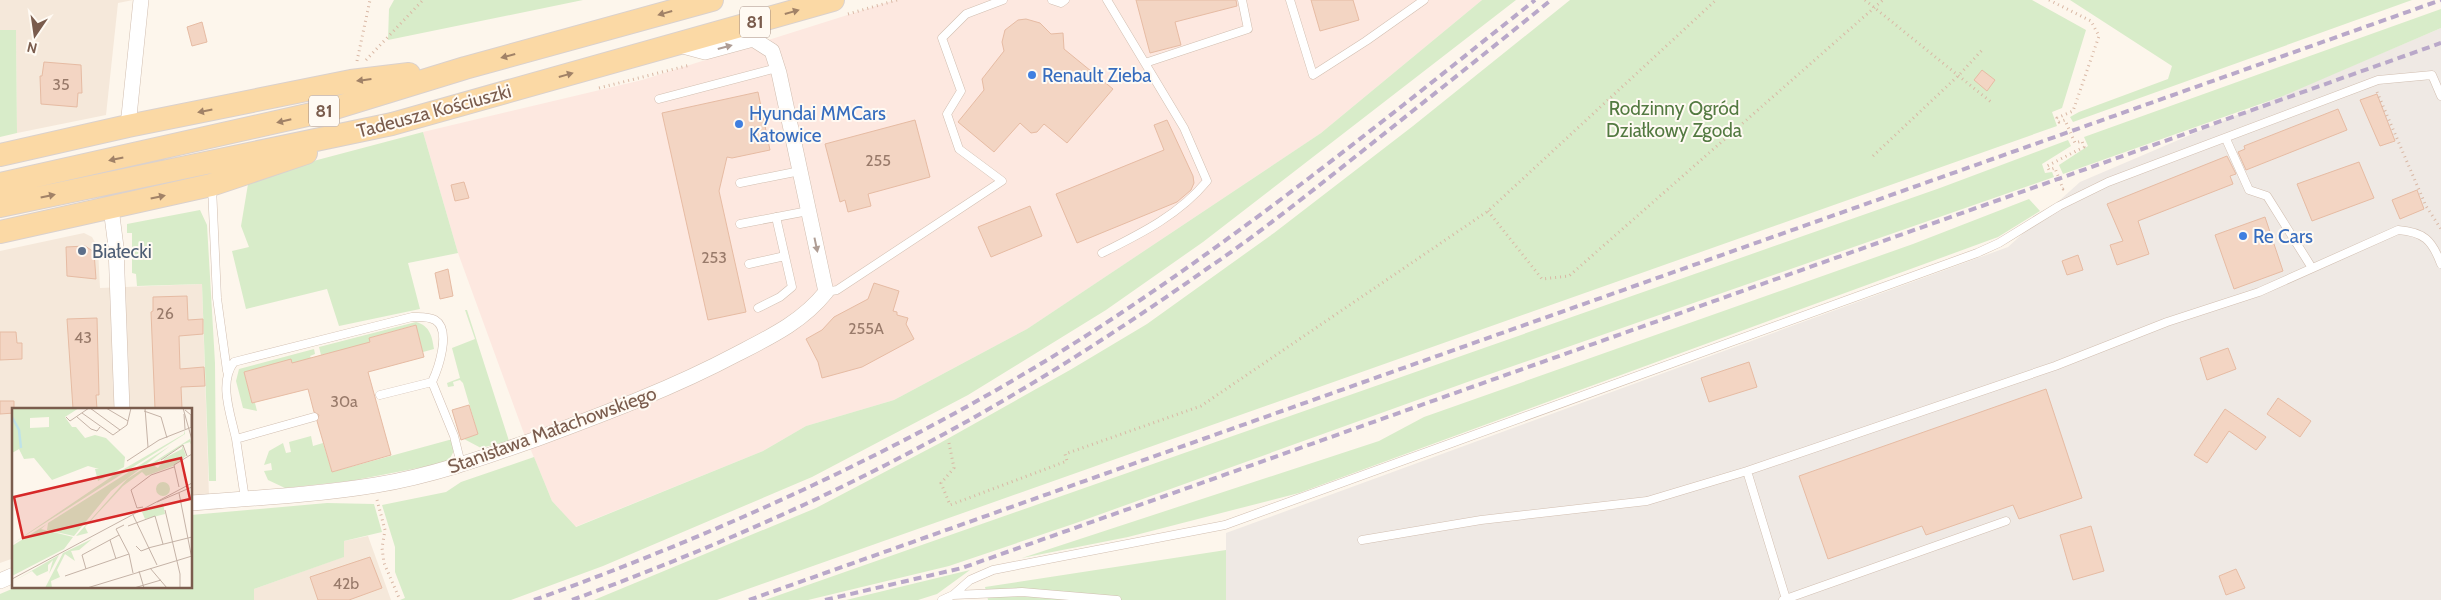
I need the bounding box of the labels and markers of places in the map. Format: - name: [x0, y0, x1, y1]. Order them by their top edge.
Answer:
- place label: Renault Zieba: [1042, 64, 1151, 87]
- marker: Renault Zieba: [1026, 69, 1038, 81]
- place label: Hyundai MMCars Katowice: [749, 102, 886, 147]
- marker: Hyundai MMCars Katowice: [733, 118, 745, 130]
- place label: Re Cars: [2253, 225, 2313, 248]
- marker: Re Cars: [2237, 230, 2249, 242]
- place label: Białecki: [92, 240, 152, 263]
- marker: Białecki: [76, 245, 88, 257]

